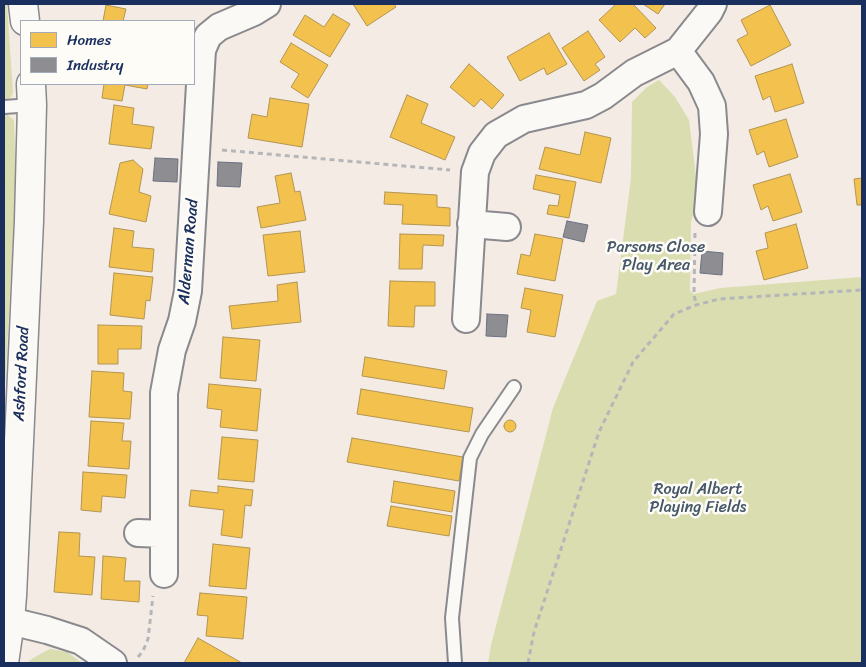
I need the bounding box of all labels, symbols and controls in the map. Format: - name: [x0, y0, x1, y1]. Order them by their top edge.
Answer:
- legend: [20, 20, 195, 85]
- text: Homes: [67, 27, 111, 53]
- text: Industry: [67, 52, 124, 78]
- street label: Alderman Road: [175, 199, 203, 305]
- park label: Parsons Close Play Area: [607, 238, 705, 276]
- street label: Ashford Road: [10, 326, 34, 422]
- park label: Royal Albert Playing Fields: [650, 480, 746, 518]

